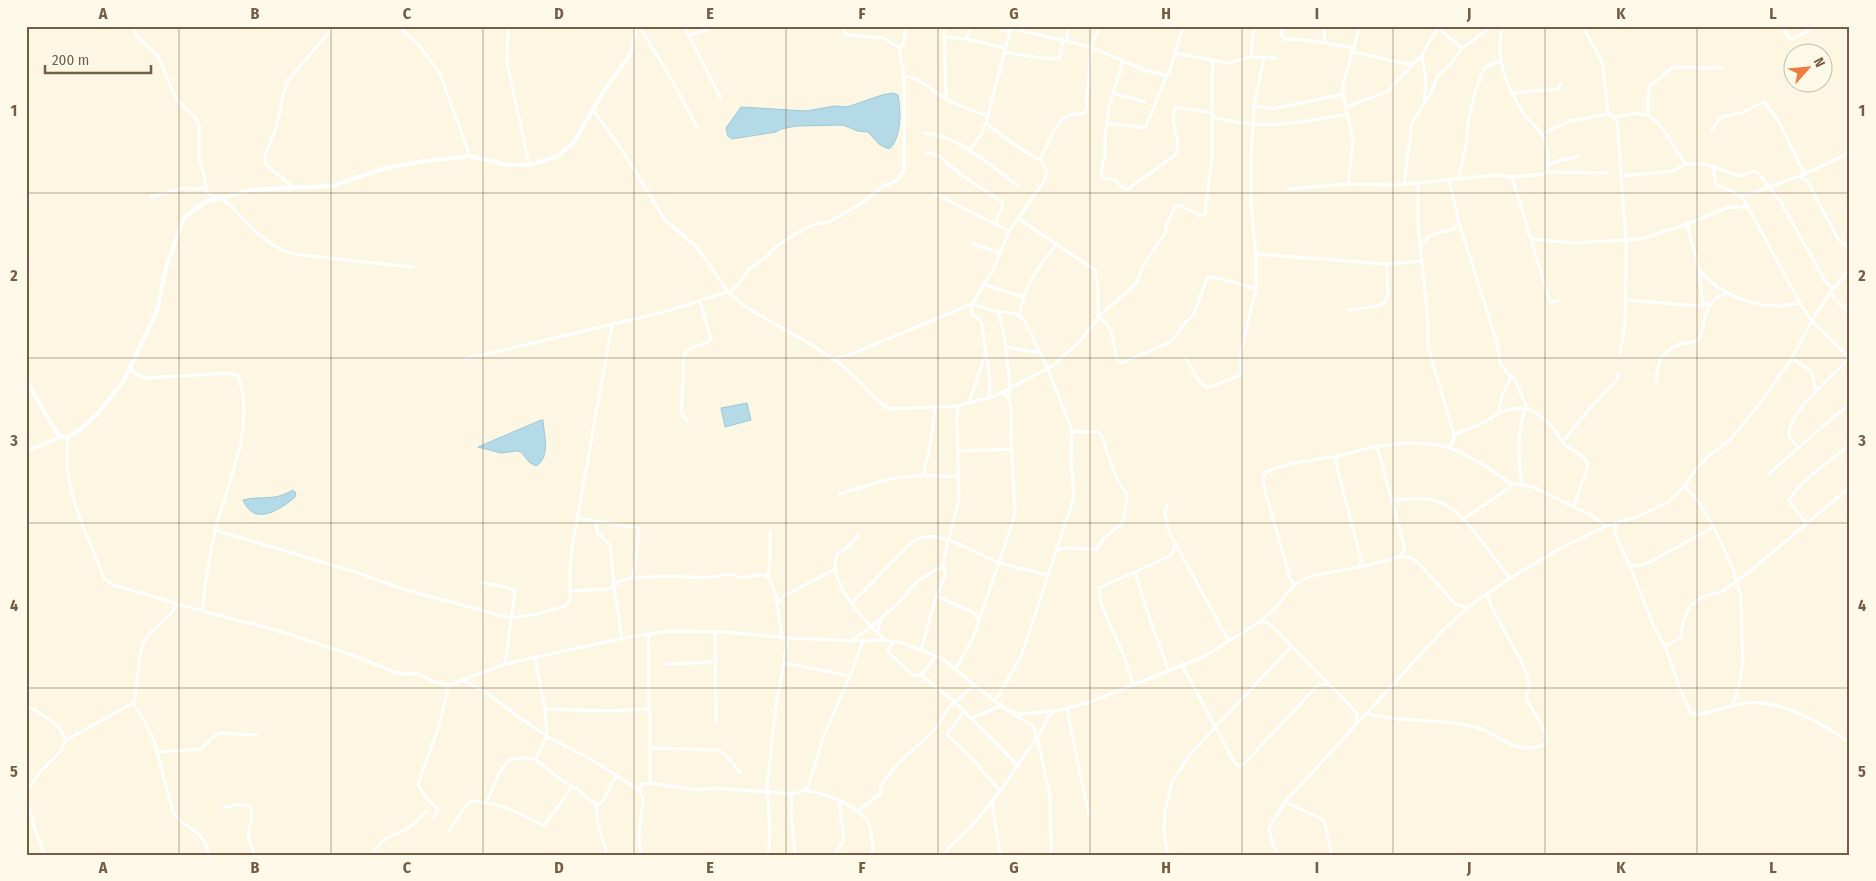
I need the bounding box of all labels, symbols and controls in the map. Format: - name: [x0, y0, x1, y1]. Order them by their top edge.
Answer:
- text: A: [98, 4, 108, 23]
- text: B: [251, 4, 260, 23]
- text: C: [403, 4, 412, 23]
- text: D: [554, 4, 564, 23]
- text: E: [706, 4, 714, 23]
- text: F: [858, 4, 866, 23]
- text: G: [1009, 4, 1019, 23]
- text: H: [1161, 4, 1171, 23]
- text: I: [1315, 4, 1319, 23]
- text: J: [1466, 4, 1471, 23]
- text: K: [1616, 4, 1626, 23]
- text: L: [1769, 4, 1777, 23]
- scale bar: [45, 42, 151, 74]
- north arrow: [1784, 42, 1834, 92]
- text: 200 m: [52, 51, 89, 69]
- text: N: [1810, 55, 1829, 70]
- text: 1: [11, 101, 17, 120]
- text: 1: [1859, 101, 1865, 120]
- text: 2: [9, 266, 18, 285]
- text: 2: [1857, 266, 1866, 285]
- text: 3: [9, 431, 18, 450]
- text: 3: [1857, 431, 1866, 450]
- text: 4: [10, 596, 18, 615]
- text: 4: [1858, 596, 1866, 615]
- text: 5: [10, 762, 18, 781]
- text: 5: [1858, 762, 1866, 781]
- text: A: [98, 858, 108, 877]
- text: B: [251, 858, 260, 877]
- text: C: [403, 858, 412, 877]
- text: D: [554, 858, 564, 877]
- text: E: [706, 858, 714, 877]
- text: F: [858, 858, 866, 877]
- text: G: [1009, 858, 1019, 877]
- text: H: [1161, 858, 1171, 877]
- text: I: [1315, 858, 1319, 877]
- text: J: [1466, 858, 1471, 877]
- text: K: [1616, 858, 1626, 877]
- text: L: [1769, 858, 1777, 877]

